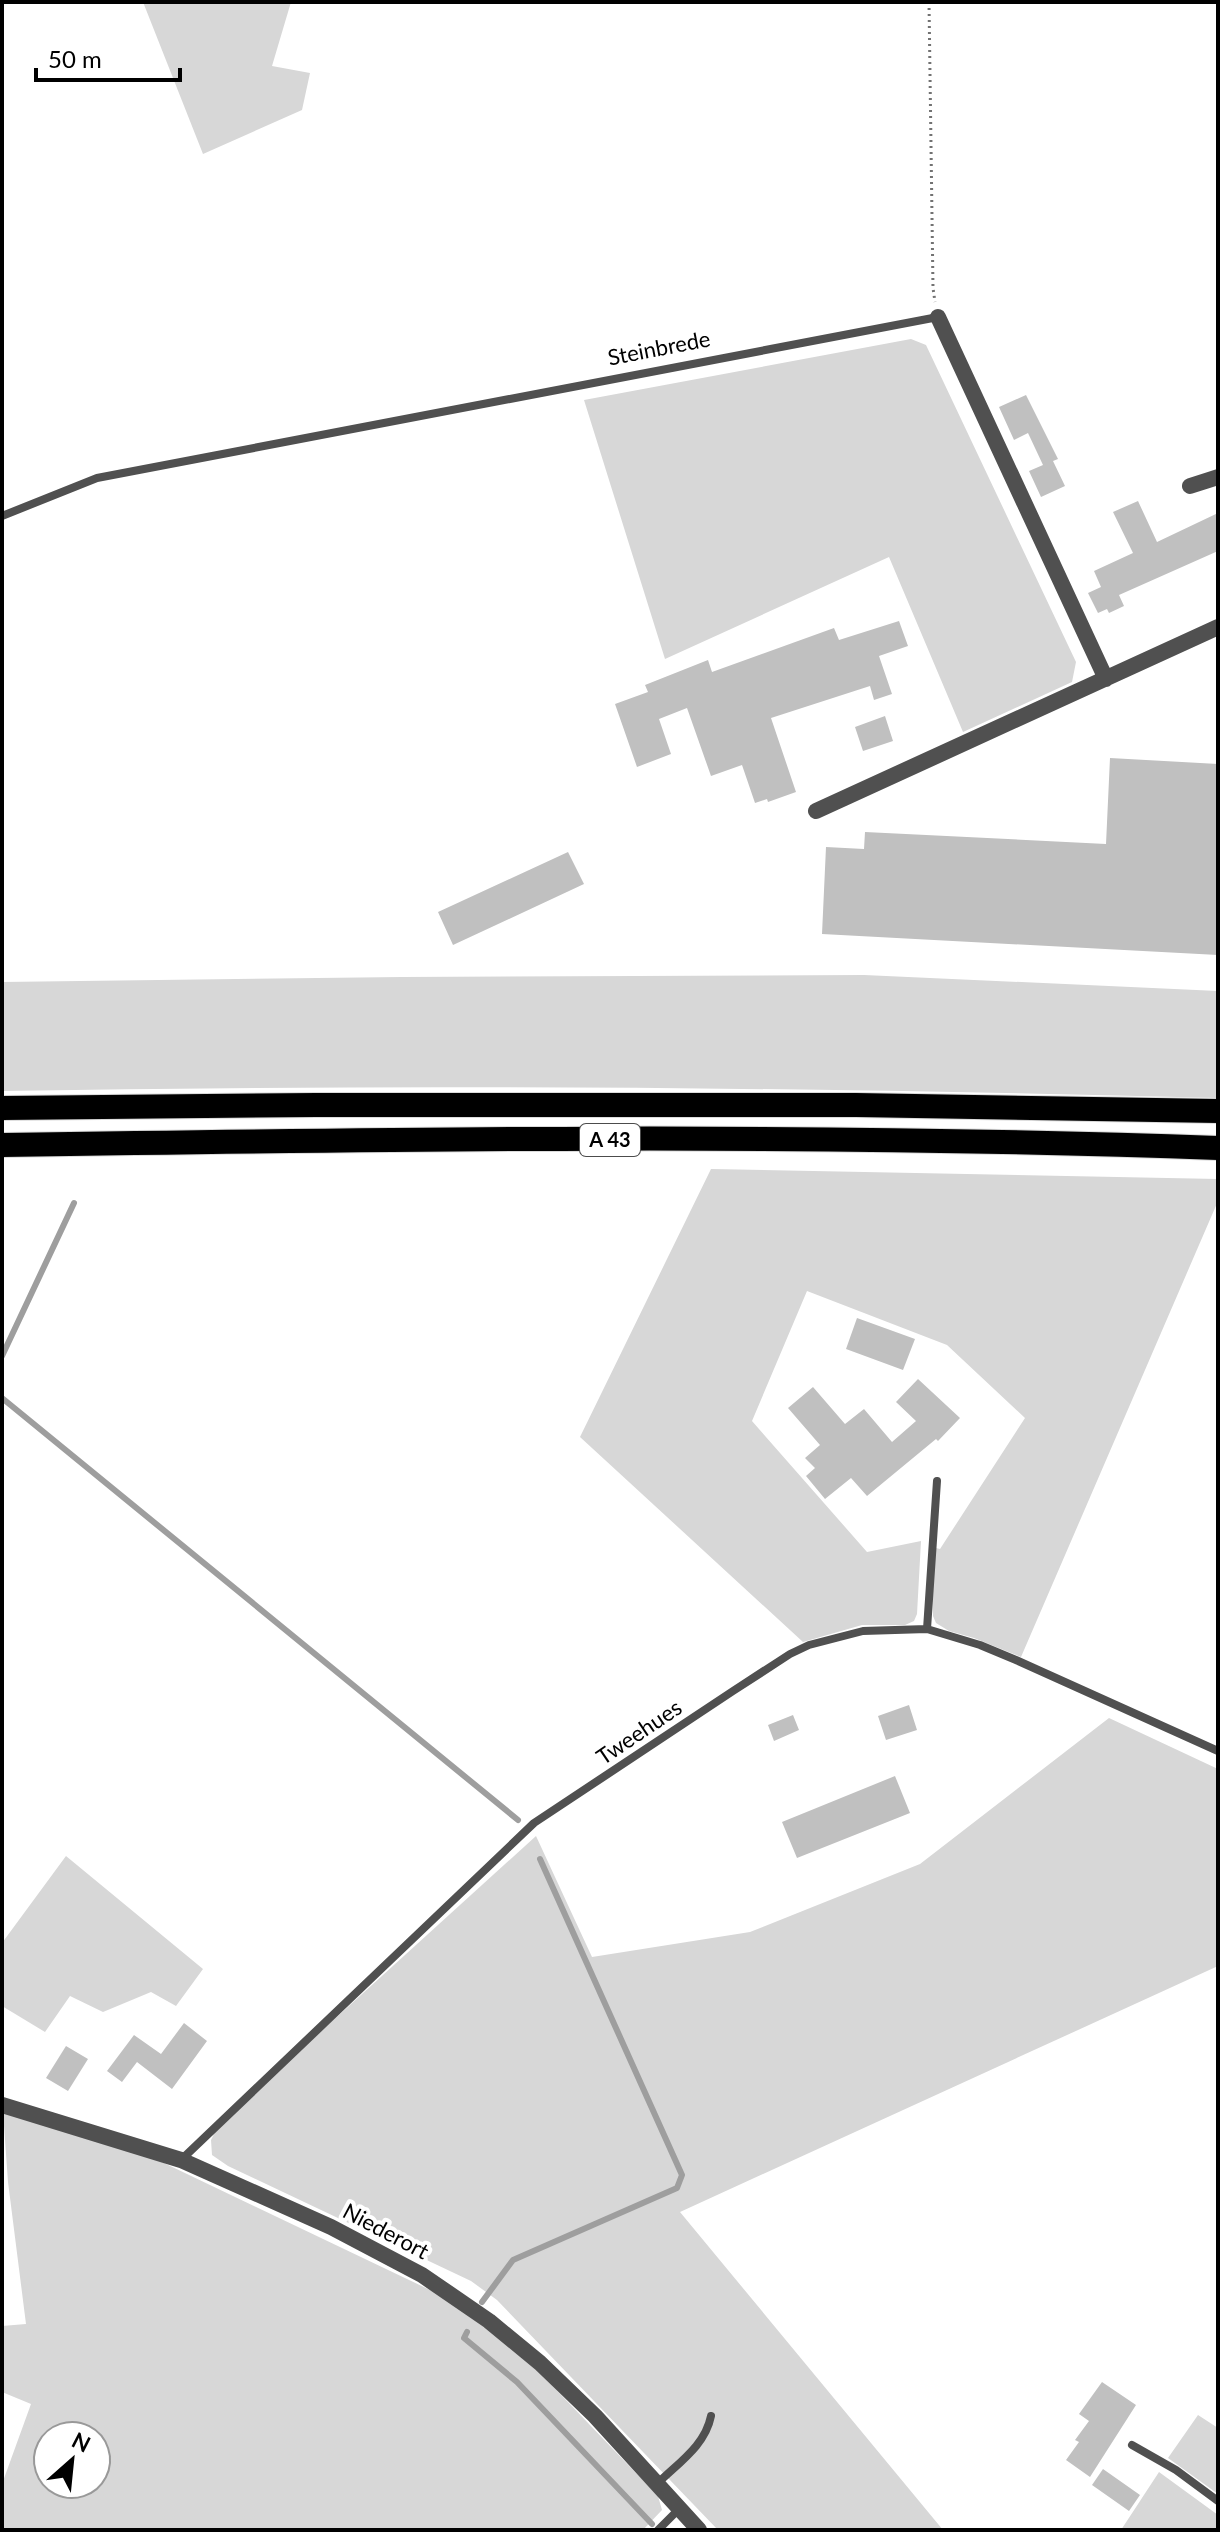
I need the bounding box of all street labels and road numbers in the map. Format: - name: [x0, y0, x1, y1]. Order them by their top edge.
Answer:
- street label: Steinbrede: [605, 324, 712, 371]
- road number: A 43: [580, 1124, 640, 1156]
- street label: Tweehues: [591, 1693, 687, 1770]
- street label: Niederort: [339, 2197, 434, 2264]

